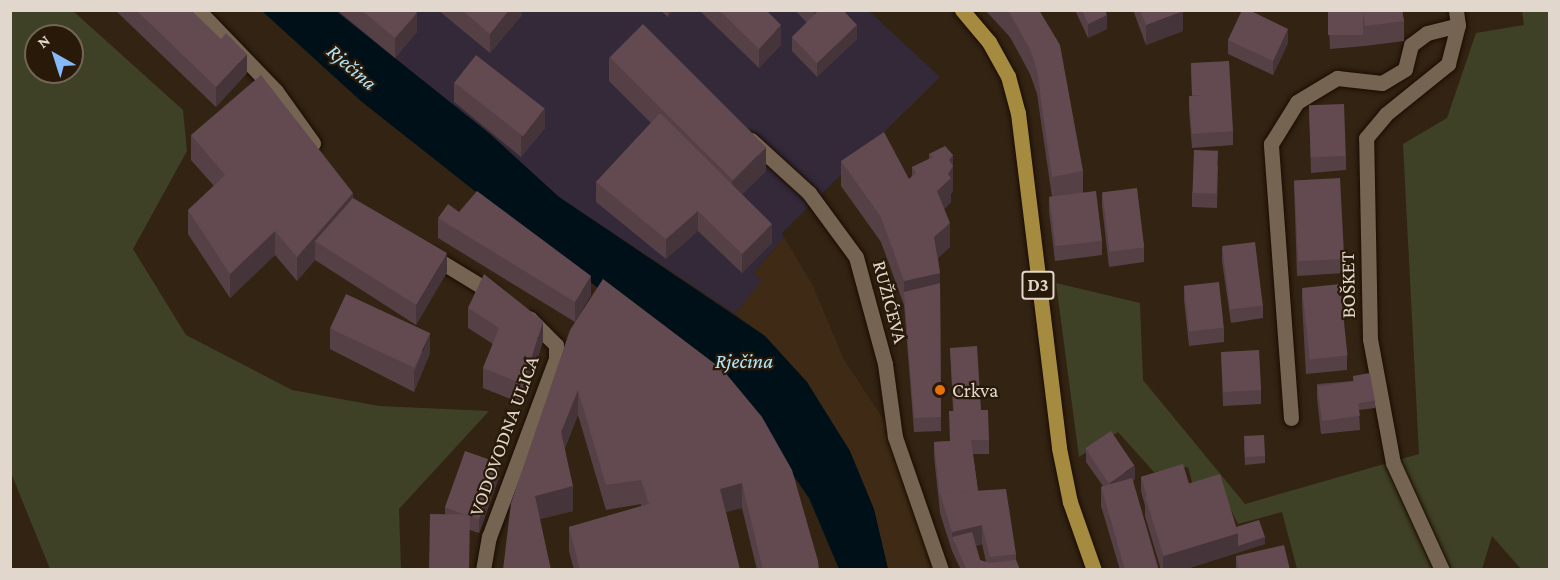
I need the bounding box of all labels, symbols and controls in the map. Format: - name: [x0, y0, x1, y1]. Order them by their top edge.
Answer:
- north arrow: [24, 24, 84, 84]
- text: N: [34, 31, 53, 51]
- water label: Rječina: [322, 38, 382, 96]
- street label: BOŠKET: [1335, 251, 1361, 319]
- street label: RUŽIĆEVA: [867, 258, 913, 346]
- road number: D3: [1020, 270, 1056, 300]
- water label: Rječina: [715, 348, 773, 374]
- street label: VODOVODNA ULICA: [464, 353, 544, 519]
- place label: Crkva: [952, 378, 998, 402]
- marker: Crkva: [933, 383, 947, 397]

